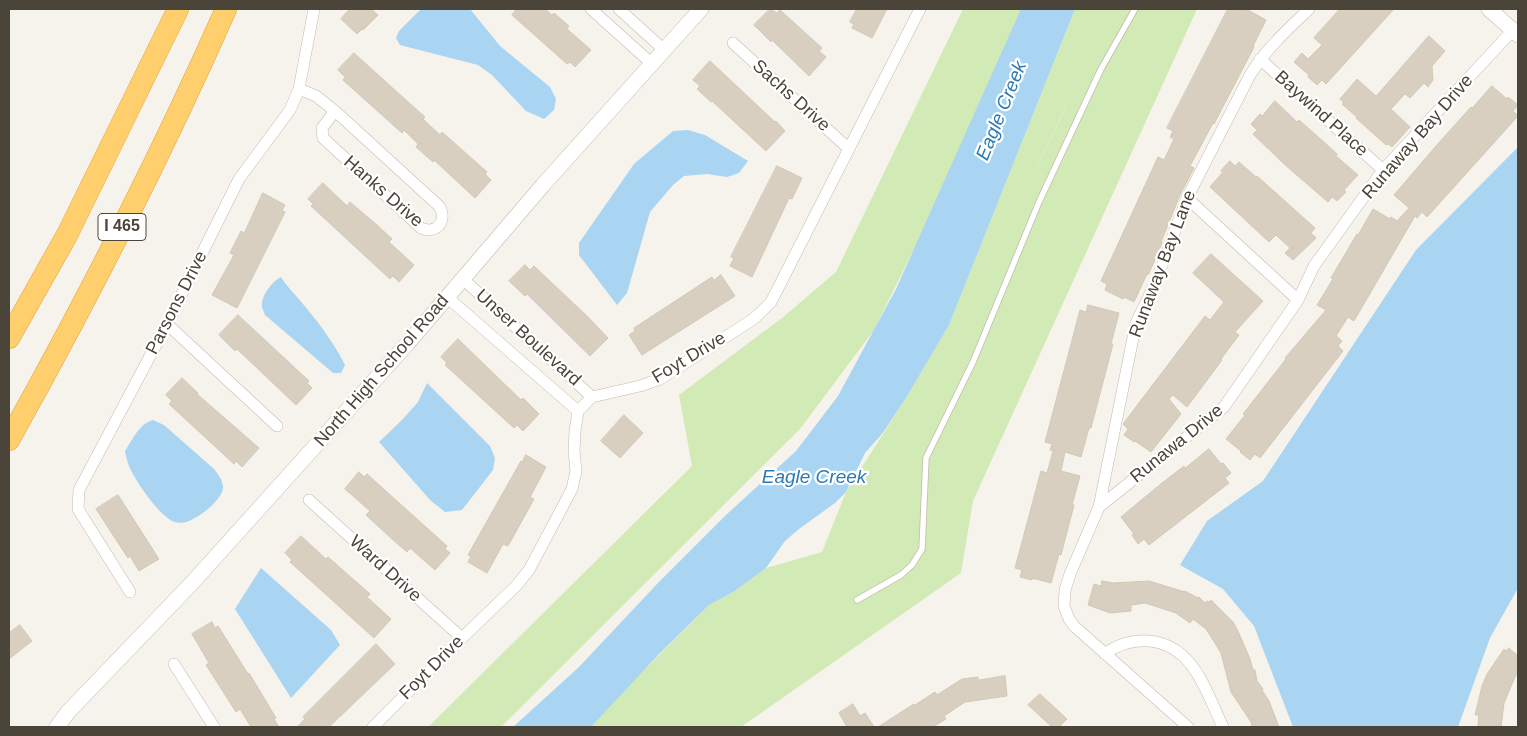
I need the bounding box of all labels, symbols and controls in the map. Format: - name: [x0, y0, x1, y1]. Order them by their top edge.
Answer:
- street label: Sachs Drive: [748, 56, 834, 136]
- water label: Eagle Creek: [972, 58, 1032, 164]
- street label: Baywind Place: [1270, 66, 1372, 162]
- street label: Runaway Bay Drive: [1358, 70, 1478, 204]
- street label: Hanks Drive: [339, 152, 427, 232]
- street label: Runaway Bay Lane: [1125, 187, 1201, 341]
- road number: I 465: [98, 213, 146, 240]
- street label: Parsons Drive: [142, 248, 212, 358]
- street label: Unser Boulevard: [471, 285, 585, 391]
- street label: North High School Road: [310, 291, 454, 451]
- street label: Foyt Drive: [648, 328, 730, 388]
- street label: Runawa Drive: [1126, 400, 1228, 488]
- water label: Eagle Creek: [762, 467, 866, 489]
- street label: Ward Drive: [345, 531, 425, 607]
- street label: Foyt Drive: [395, 631, 469, 705]

